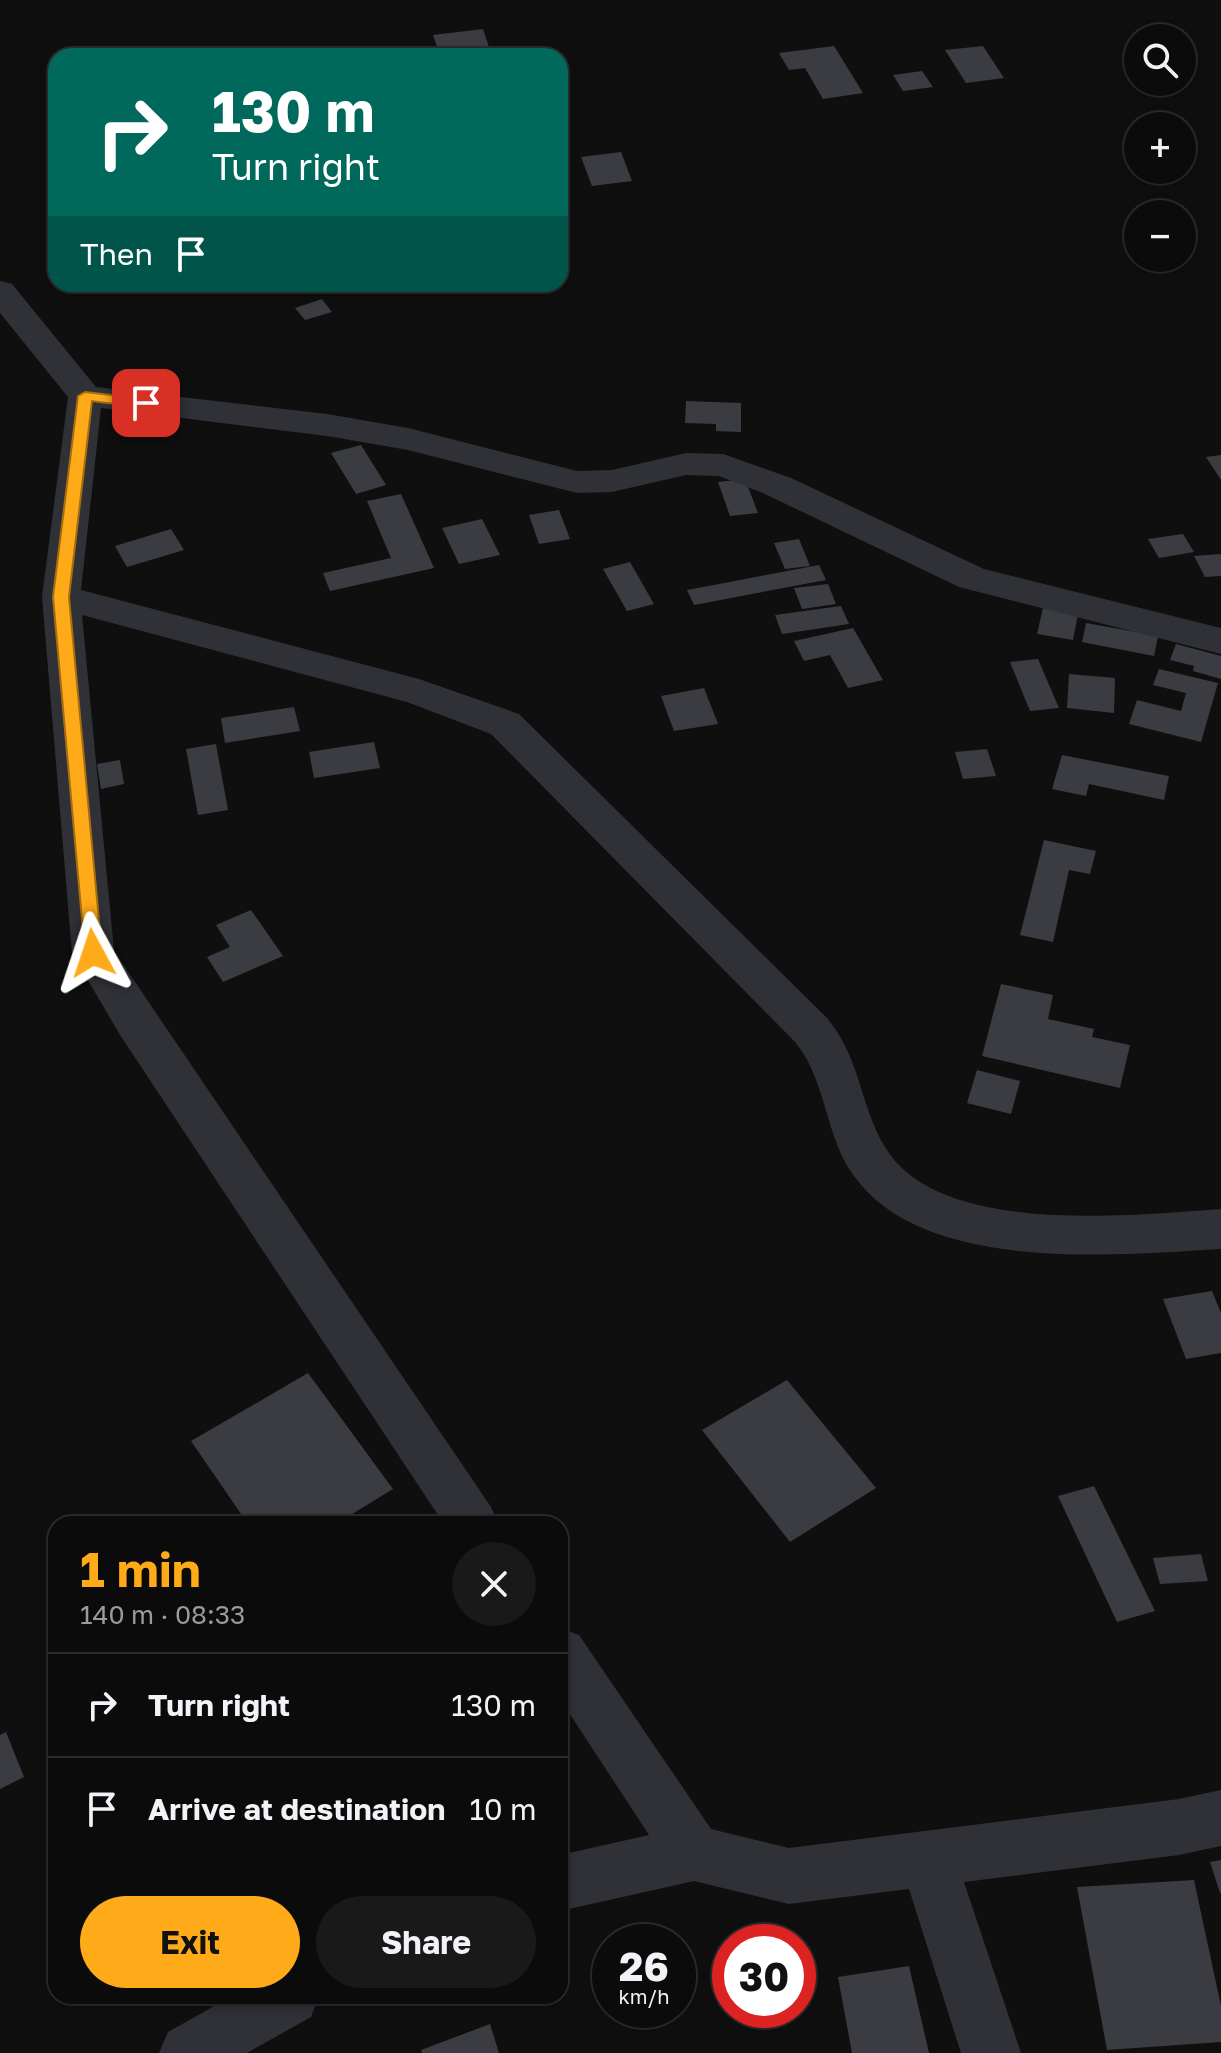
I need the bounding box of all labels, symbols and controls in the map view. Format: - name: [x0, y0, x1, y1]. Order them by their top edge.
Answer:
- map controls: [1124, 24, 1196, 272]
- button: search: [1124, 24, 1196, 96]
- text: 130 m: [212, 77, 374, 144]
- icon: right: [80, 80, 184, 184]
- button: +: [1124, 112, 1196, 184]
- text: Turn right: [212, 145, 380, 188]
- button: −: [1124, 200, 1196, 272]
- icon: arrive: [169, 232, 213, 276]
- text: Then: [80, 236, 153, 272]
- pin: [112, 369, 180, 437]
- icon: arrive: [124, 381, 168, 425]
- position arrow: [51, 911, 135, 995]
- text: 1 min: [80, 1540, 201, 1598]
- button: close: [452, 1542, 536, 1626]
- text: 140 m · 08:33: [80, 1599, 245, 1630]
- icon: right: [80, 1683, 124, 1727]
- text: Turn right: [148, 1687, 290, 1723]
- text: 130 m: [451, 1687, 536, 1723]
- icon: arrive: [80, 1787, 124, 1831]
- text: Arrive at destination: [148, 1791, 445, 1827]
- text: 10 m: [469, 1791, 537, 1827]
- button: Exit: [80, 1896, 300, 1988]
- button: Share: [316, 1896, 536, 1988]
- speed limit sign: 30: [712, 1924, 816, 2028]
- text: 26: [619, 1942, 669, 1990]
- text: km/h: [619, 1984, 669, 2008]

